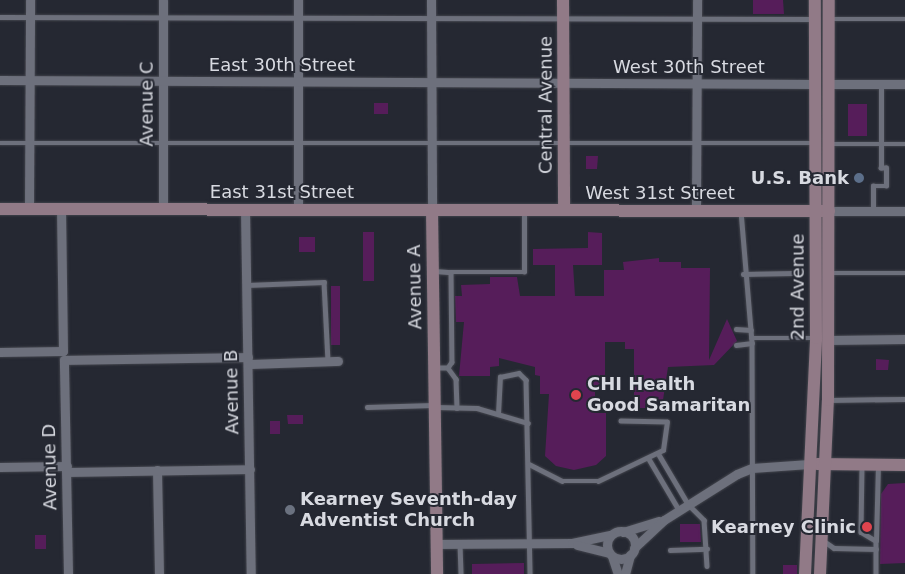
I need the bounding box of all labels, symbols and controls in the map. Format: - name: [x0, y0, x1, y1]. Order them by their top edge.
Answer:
- street label: Central Avenue: [535, 36, 557, 174]
- street label: East 30th Street: [209, 54, 355, 76]
- street label: West 30th Street: [613, 56, 765, 78]
- street label: Avenue C: [136, 61, 158, 147]
- place label: U.S. Bank: [751, 167, 849, 189]
- marker: U.S. Bank: [853, 172, 865, 184]
- street label: East 31st Street: [210, 181, 354, 203]
- street label: West 31st Street: [585, 182, 735, 204]
- street label: 2nd Avenue: [787, 234, 809, 340]
- street label: Avenue A: [403, 244, 427, 330]
- street label: Avenue B: [220, 349, 244, 435]
- place label: CHI Health Good Samaritan: [587, 374, 750, 416]
- marker: CHI Health Good Samaritan: [569, 388, 583, 402]
- street label: Avenue D: [38, 424, 62, 510]
- place label: Kearney Seventh-day Adventist Church: [300, 489, 517, 532]
- marker: Kearney Seventh-day Adventist Church: [284, 504, 296, 516]
- place label: Kearney Clinic: [711, 516, 856, 538]
- marker: Kearney Clinic: [860, 520, 874, 534]

